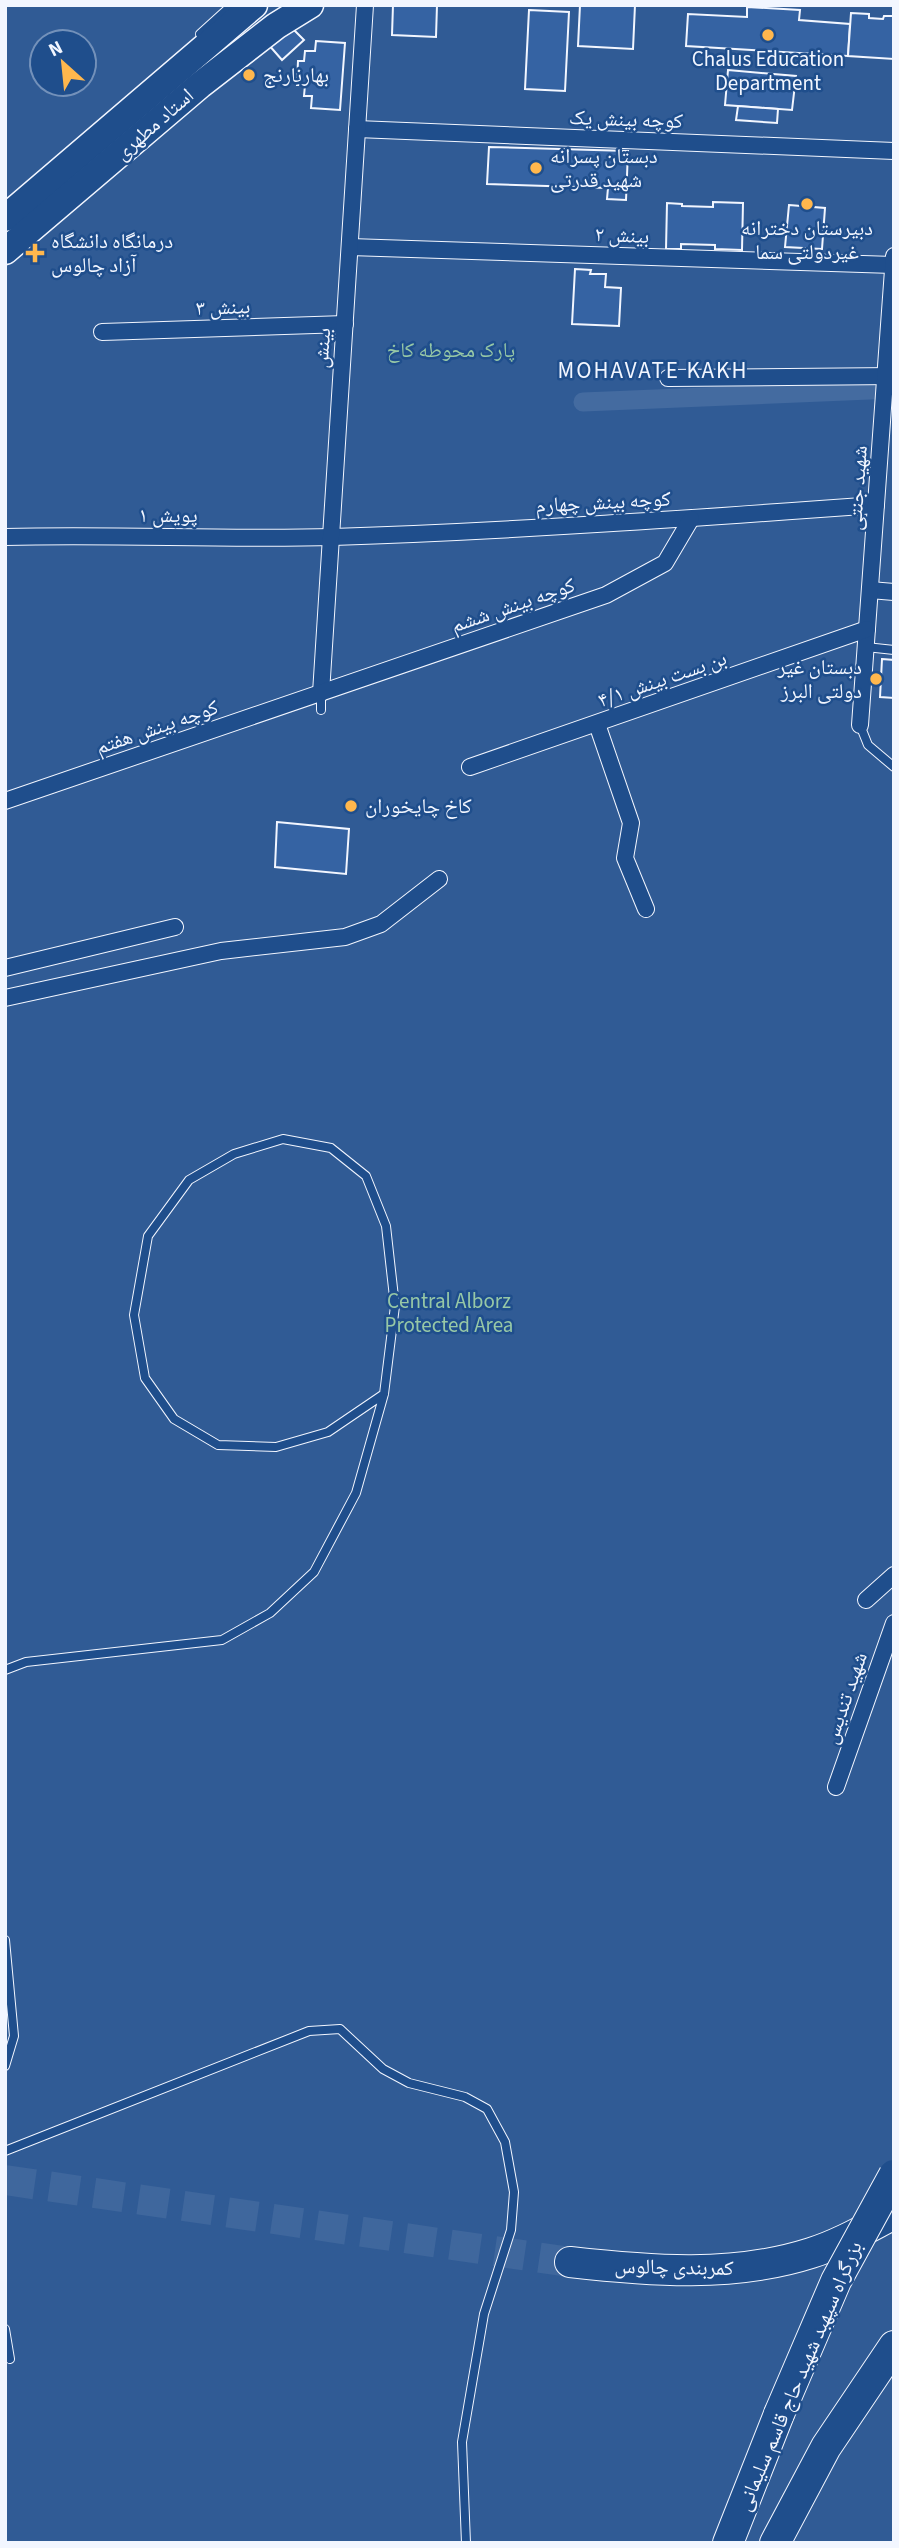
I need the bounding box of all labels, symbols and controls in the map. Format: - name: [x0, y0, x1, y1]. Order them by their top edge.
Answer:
- marker: Chalus Education Department: [760, 27, 776, 43]
- north arrow: [28, 28, 98, 98]
- text: N: [44, 34, 68, 64]
- place label: Chalus Education Department: [692, 44, 844, 98]
- place label: بهارنارنج: [263, 60, 329, 90]
- marker: بهارنارنج: [241, 67, 257, 83]
- street label: استاد مطهری: [108, 81, 200, 167]
- street label: کوچه بینش یک: [568, 102, 684, 136]
- place label: دبستان پسرانه شهید قدرتی: [550, 141, 658, 195]
- marker: دبستان پسرانه شهید قدرتی: [528, 160, 544, 176]
- marker: دبیرستان دخترانه غیردولتی سما: [799, 196, 815, 212]
- place label: دبیرستان دخترانه غیردولتی سما: [741, 213, 873, 267]
- street label: بینش ۲: [594, 219, 650, 251]
- place label: درمانگاه دانشگاه آزاد چالوس: [51, 226, 173, 280]
- marker: درمانگاه دانشگاه آزاد چالوس: [25, 243, 45, 263]
- street label: بینش ۳: [195, 291, 251, 323]
- street label: بینش: [306, 327, 338, 369]
- park label: پارک محوطه کاخ: [387, 335, 515, 365]
- district label: MOHAVATE KAKH: [558, 354, 748, 387]
- street label: شهید جنتی: [839, 445, 875, 531]
- street label: کوچه بینش چهارم: [534, 483, 672, 521]
- street label: پویش ۱: [138, 500, 198, 530]
- street label: کوچه بینش ششم: [447, 570, 579, 640]
- street label: بن بست بینش ۴/۱: [594, 643, 730, 715]
- place label: دبستان غیر دولتی البرز: [777, 652, 862, 706]
- marker: دبستان غیر دولتی البرز: [868, 671, 884, 687]
- street label: کوچه بینش هفتم: [92, 692, 223, 762]
- place label: کاخ چایخوران: [365, 791, 472, 821]
- marker: کاخ چایخوران: [343, 798, 359, 814]
- park label: Central Alborz Protected Area: [385, 1286, 513, 1340]
- street label: شهید تندیس: [815, 1648, 875, 1748]
- street label: بزرگراه سپهبد شهید حاج قاسم سلیمانی: [728, 2236, 870, 2516]
- street label: کمربندی چالوس: [614, 2251, 734, 2283]

